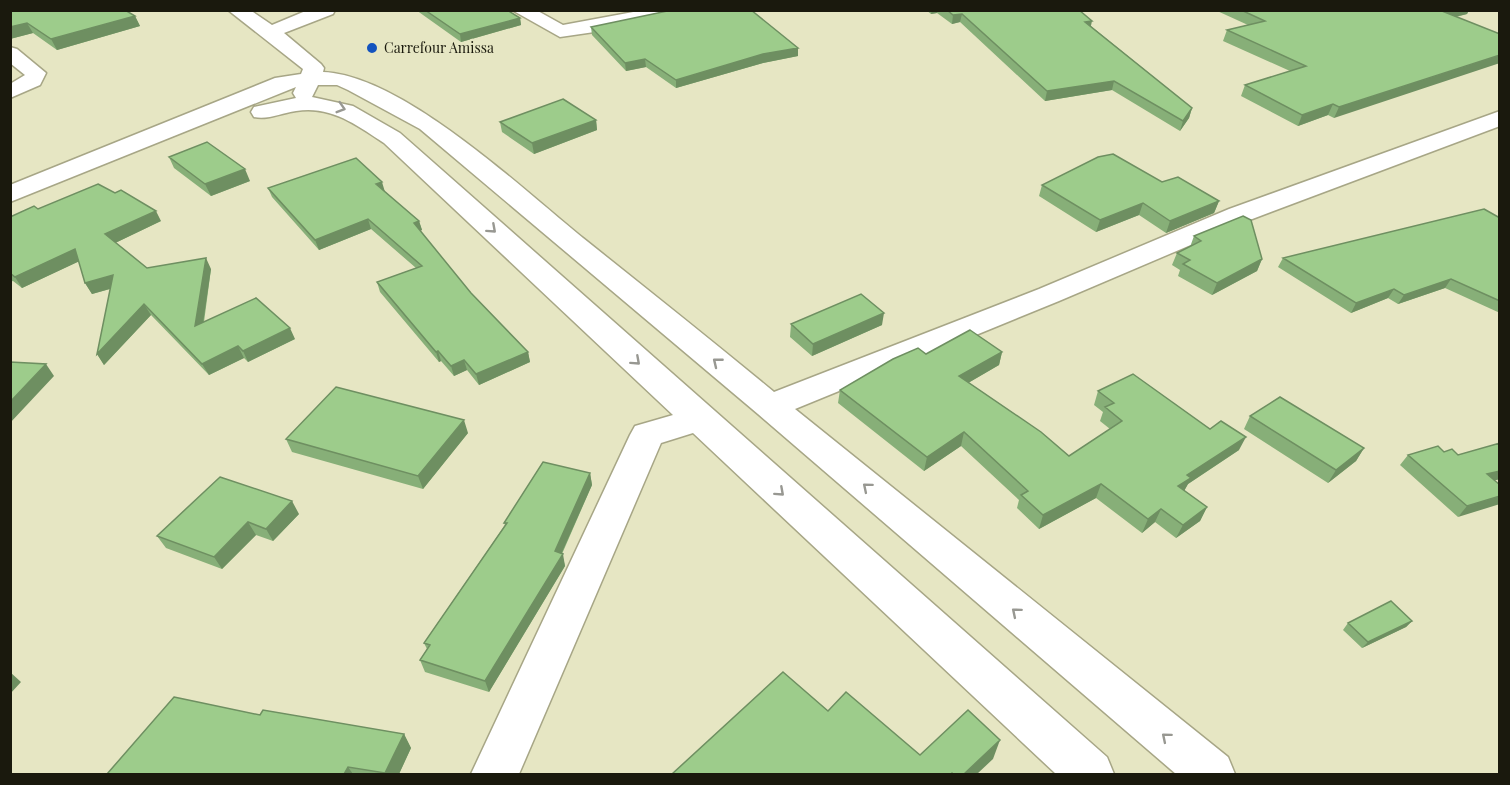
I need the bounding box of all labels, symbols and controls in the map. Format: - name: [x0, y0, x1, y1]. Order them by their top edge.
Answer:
- place label: Carrefour Amissa: [384, 38, 494, 57]
- marker: Carrefour Amissa: [365, 41, 379, 55]
- one-way arrow: [335, 101, 346, 113]
- one-way arrow: [485, 222, 496, 233]
- one-way arrow: [629, 354, 640, 365]
- one-way arrow: [713, 358, 724, 369]
- one-way arrow: [863, 483, 874, 494]
- one-way arrow: [773, 485, 784, 496]
- one-way arrow: [1012, 608, 1023, 619]
- one-way arrow: [1162, 733, 1173, 744]

